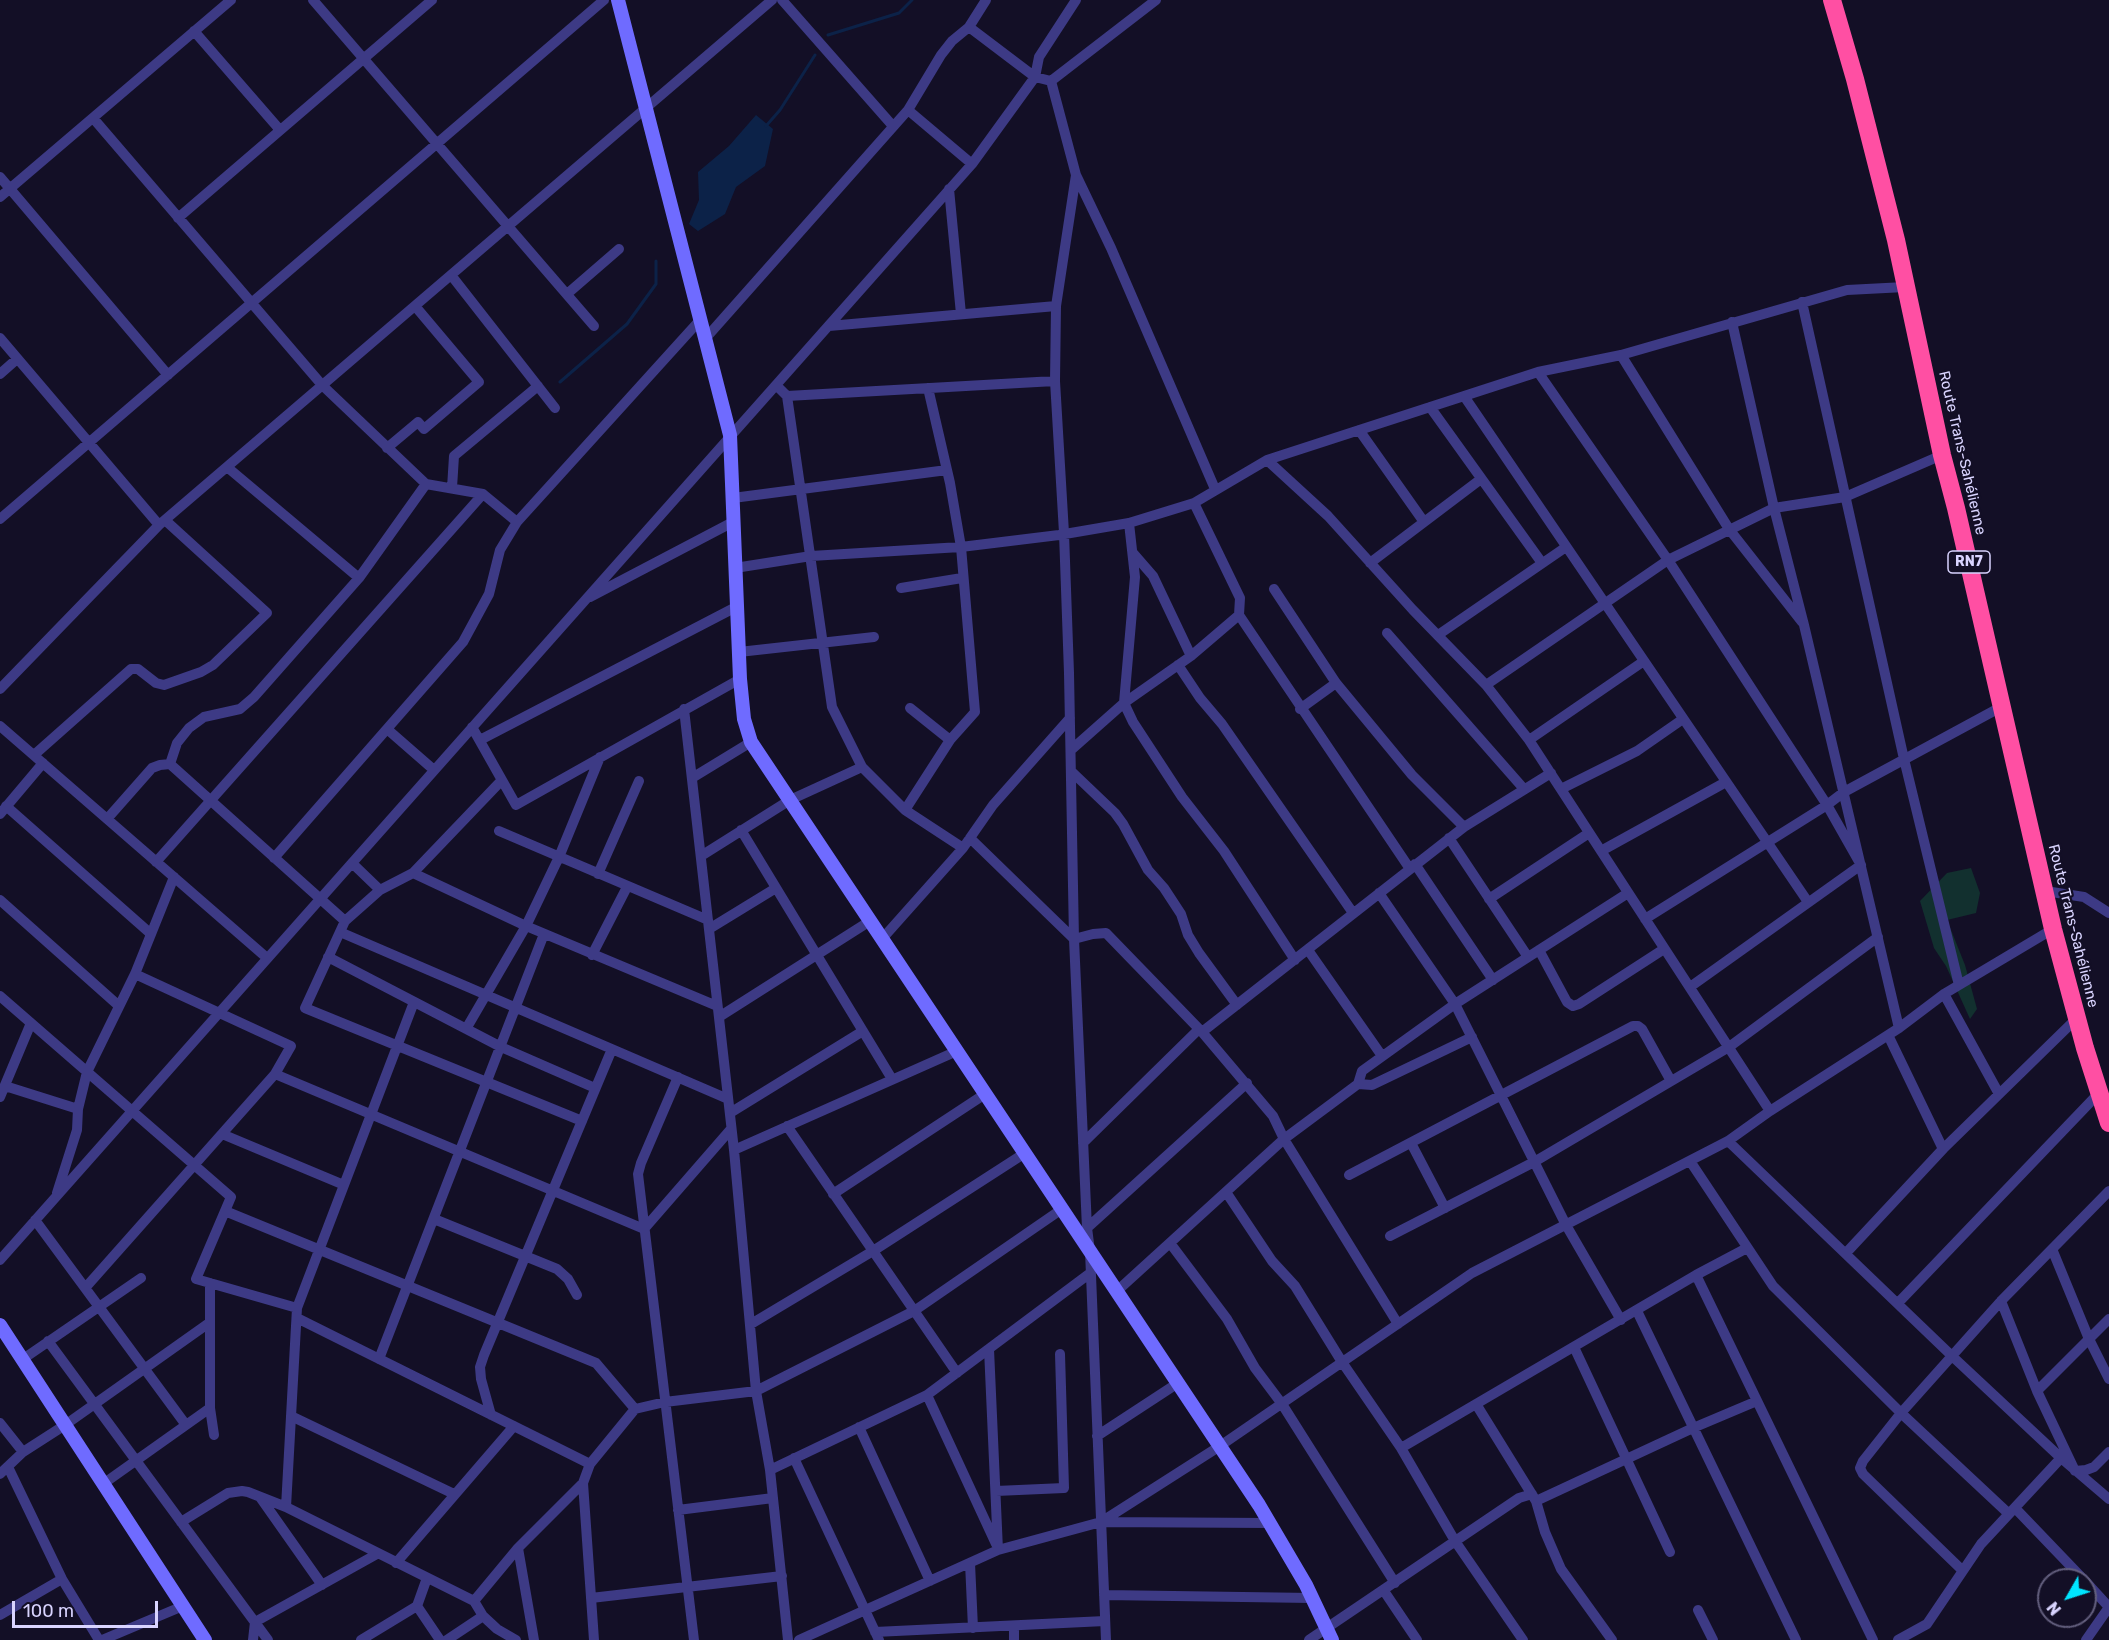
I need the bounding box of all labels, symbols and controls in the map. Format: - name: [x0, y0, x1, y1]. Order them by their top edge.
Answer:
- street label: Route Trans-Sahélienne: [1934, 369, 1990, 537]
- road number: RN7: [1948, 551, 1990, 573]
- street label: Route Trans-Sahélienne: [2044, 843, 2102, 1009]
- north arrow: [2037, 1568, 2097, 1628]
- scale bar: [15, 1589, 160, 1627]
- text: N: [2043, 1598, 2065, 1619]
- text: 100 m: [23, 1600, 74, 1622]

